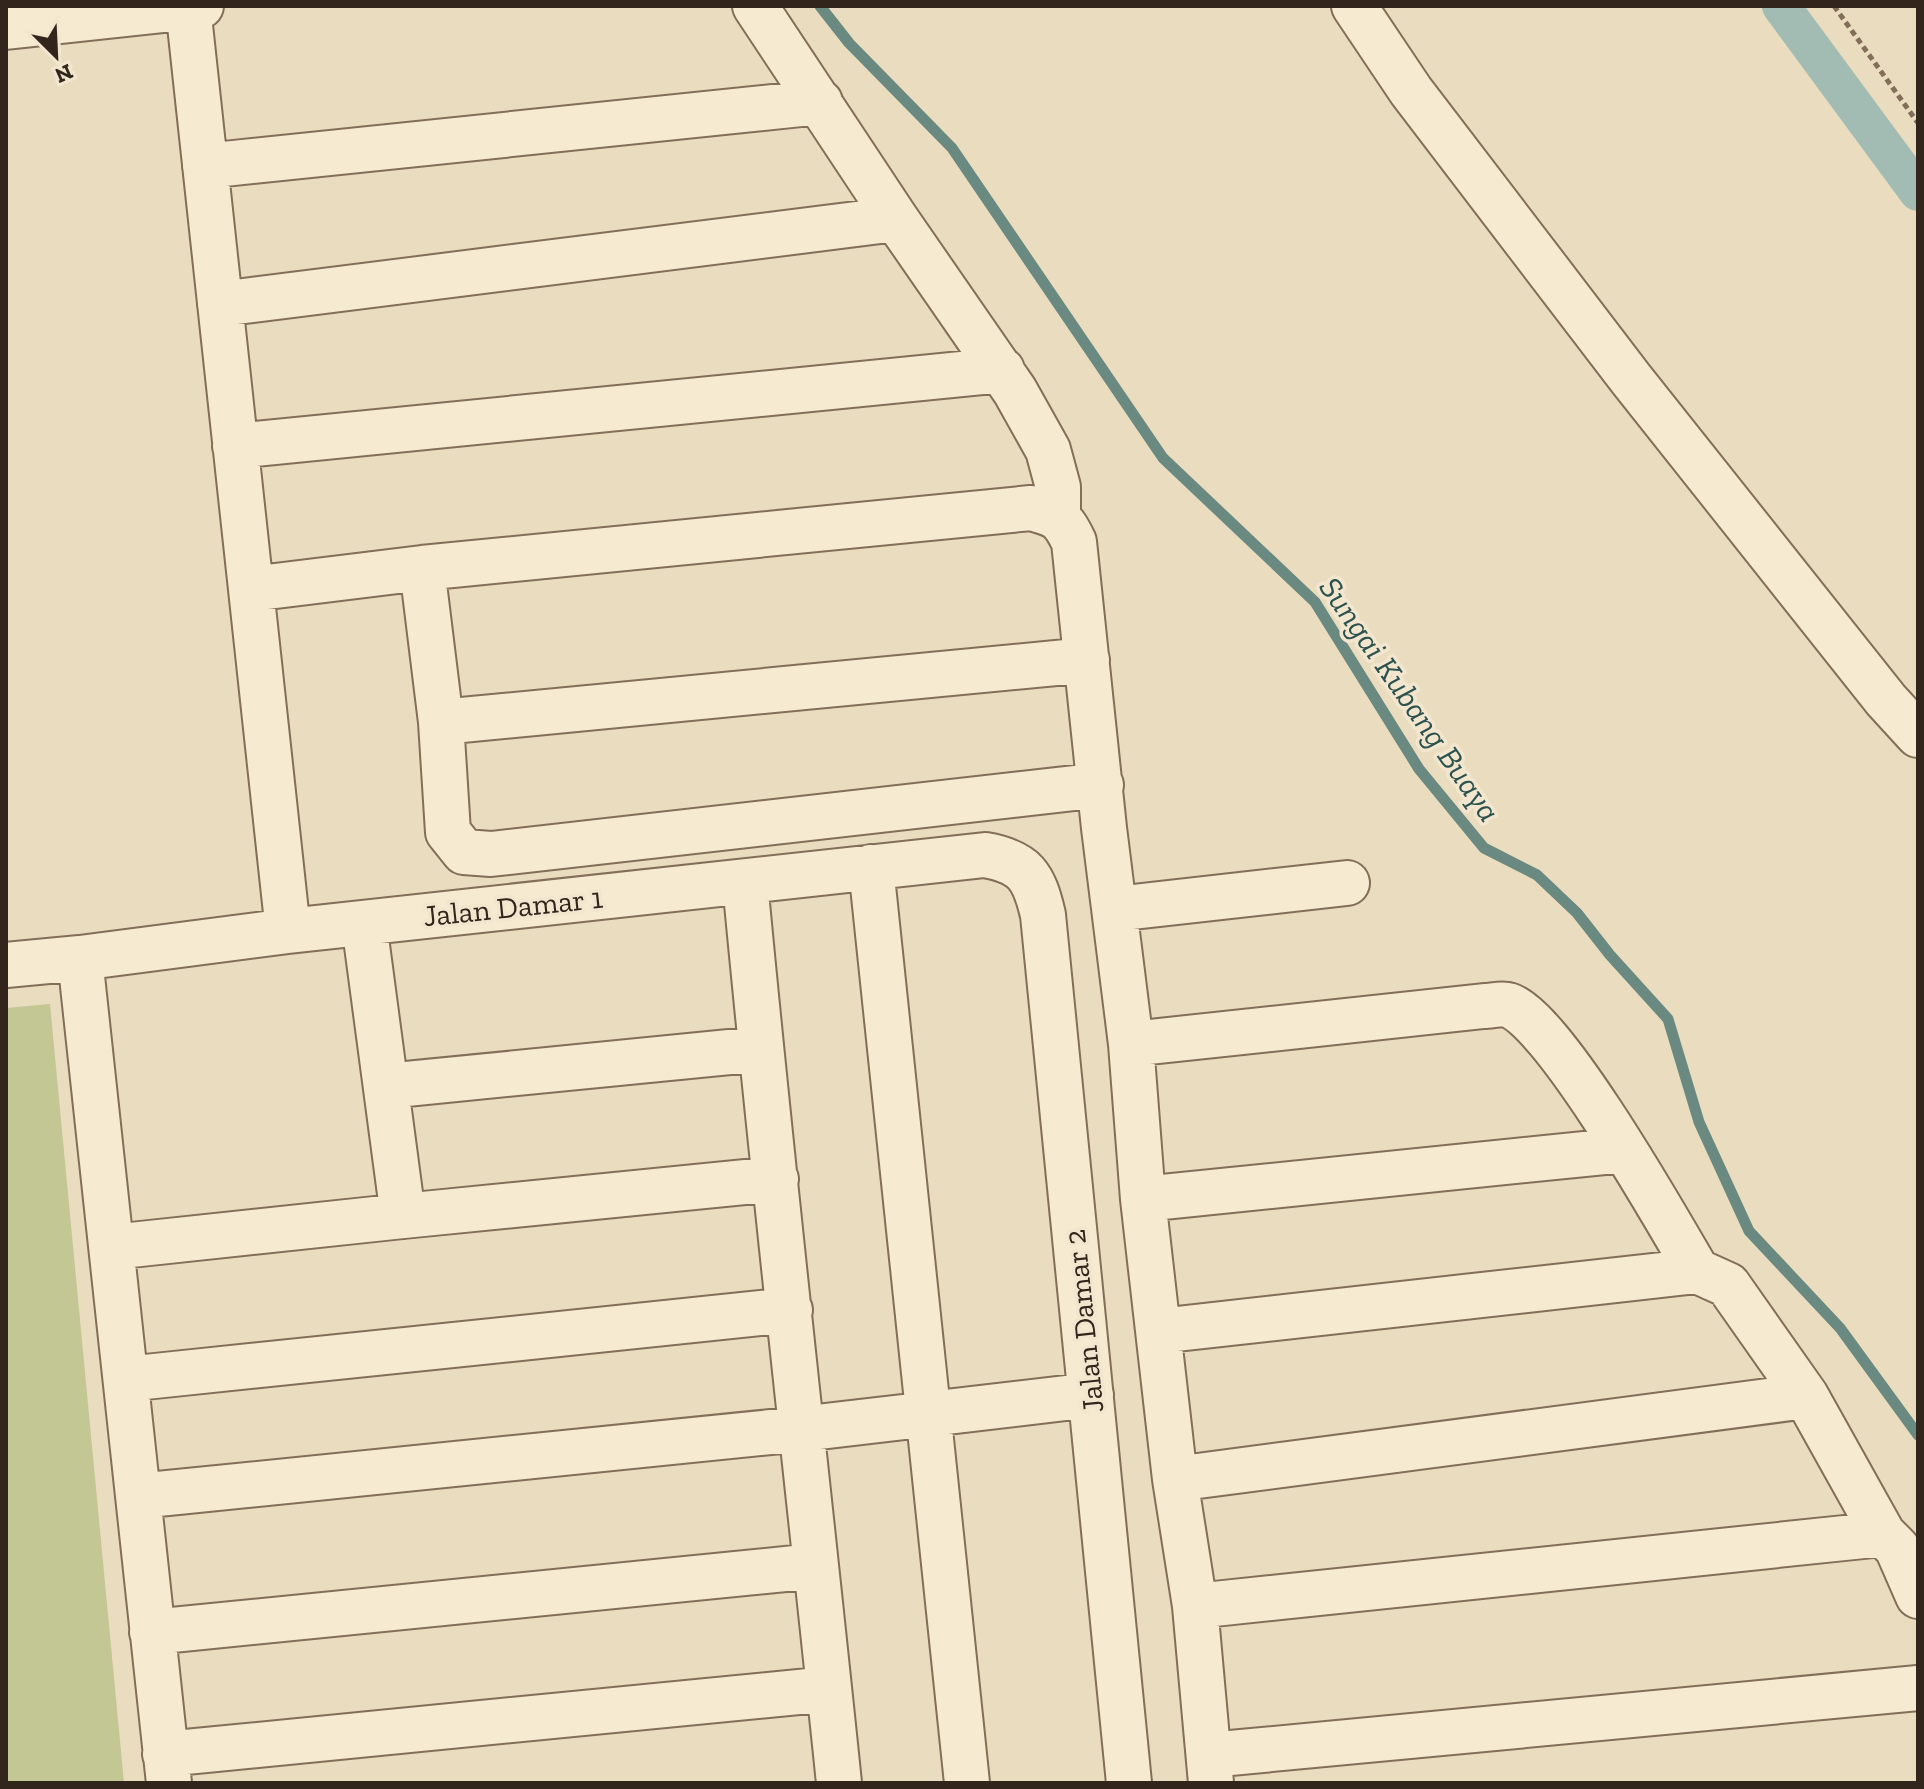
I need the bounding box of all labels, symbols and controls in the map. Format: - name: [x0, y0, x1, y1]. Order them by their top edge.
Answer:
- north arrow: [16, 16, 96, 96]
- text: N: [51, 58, 77, 90]
- water label: Sungai Kubang Buaya: [1311, 569, 1509, 829]
- street label: Jalan Damar 1: [422, 880, 604, 934]
- street label: Jalan Damar 2: [1056, 1228, 1112, 1414]

